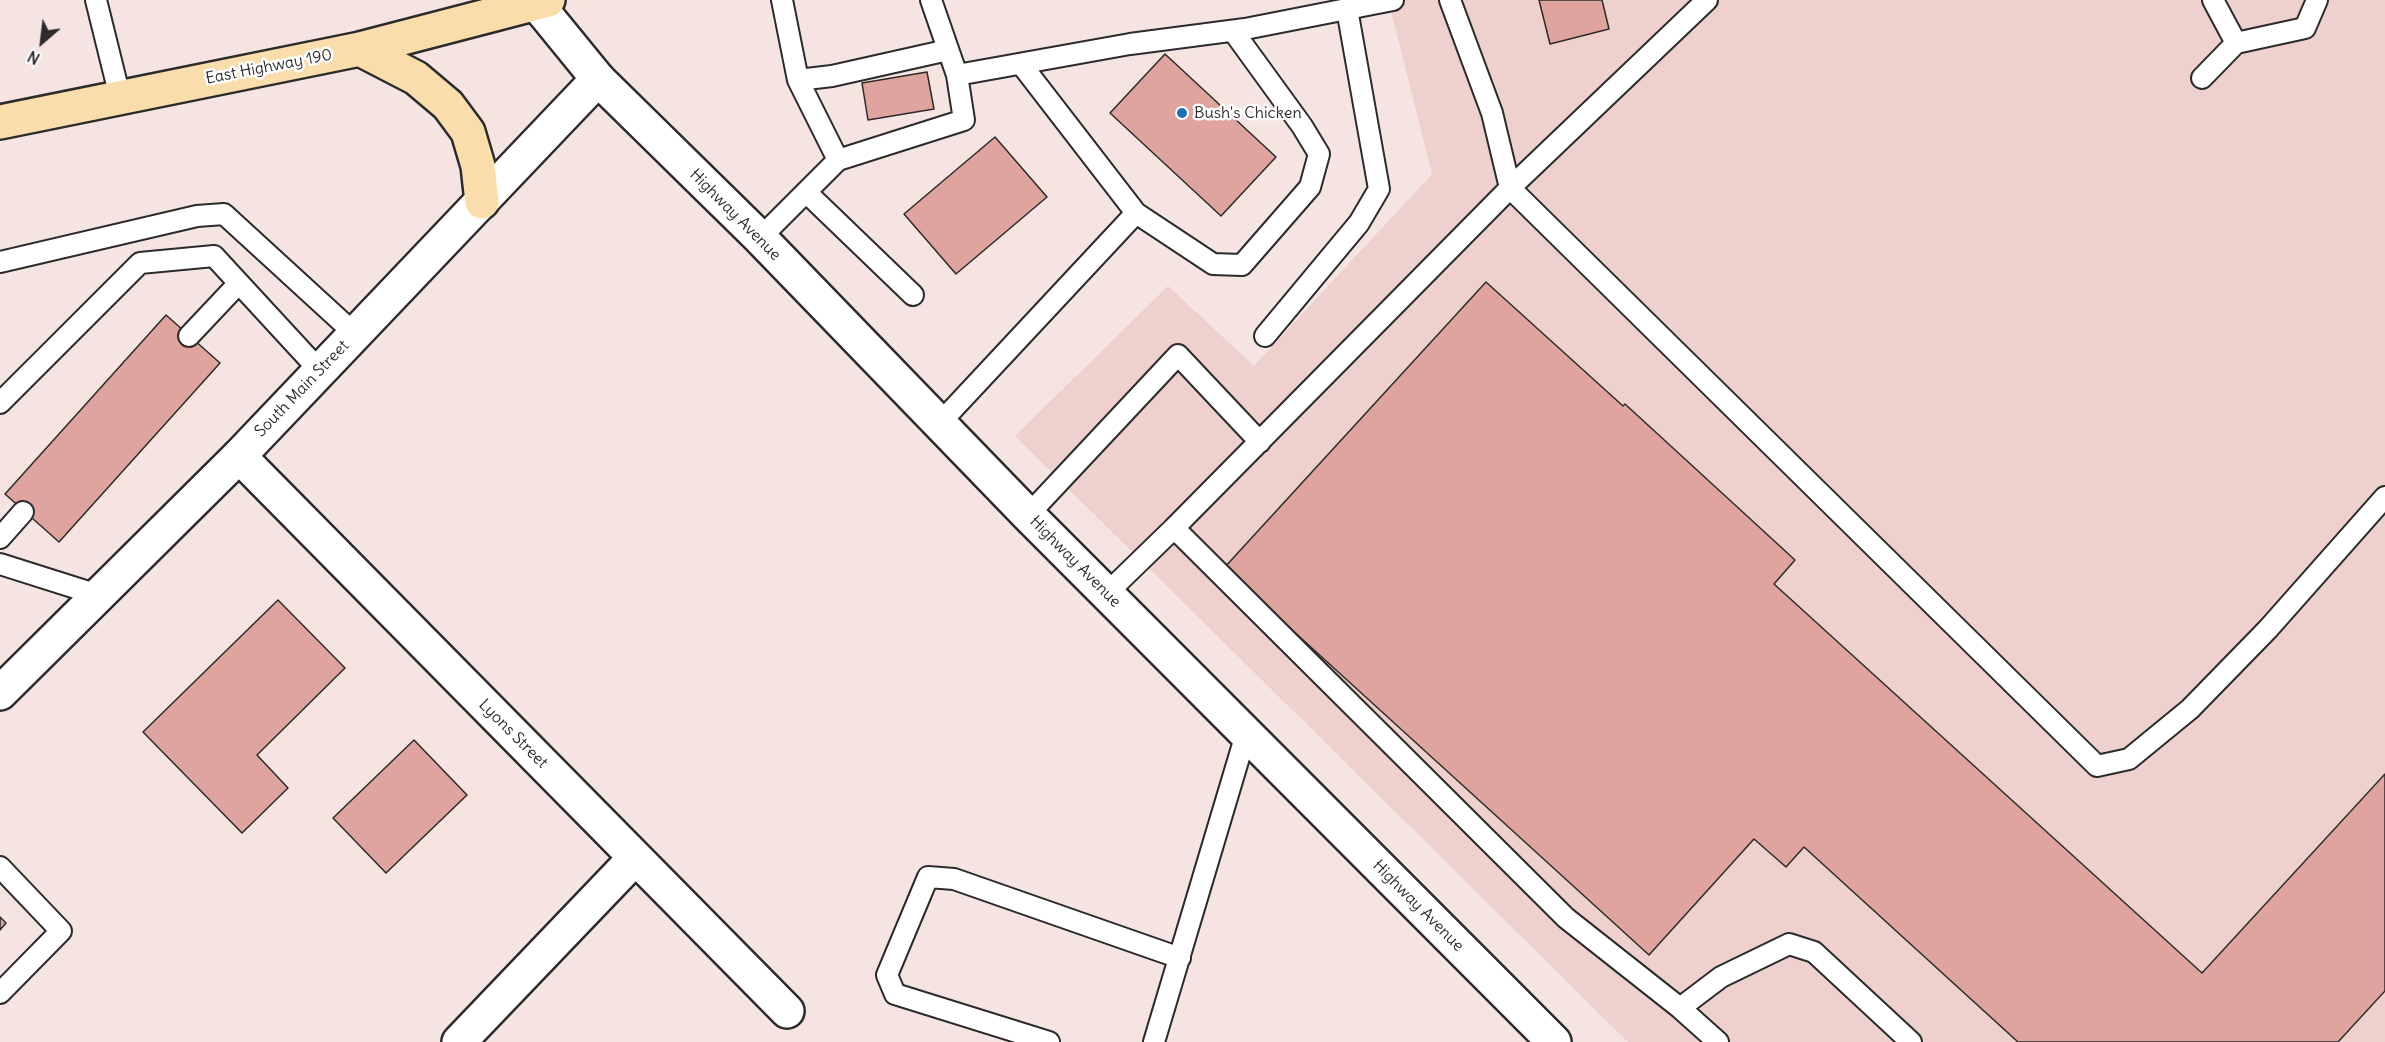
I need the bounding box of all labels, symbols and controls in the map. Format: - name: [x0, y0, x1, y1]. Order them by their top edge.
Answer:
- north arrow: [12, 12, 72, 72]
- street label: East Highway 190: [204, 45, 334, 89]
- text: N: [24, 46, 43, 69]
- place label: Bush's Chicken: [1194, 103, 1302, 123]
- marker: Bush's Chicken: [1175, 106, 1189, 120]
- street label: Highway Avenue: [685, 165, 785, 265]
- street label: South Main Street: [251, 337, 353, 441]
- street label: Highway Avenue: [1025, 512, 1125, 612]
- street label: Lyons Street: [475, 696, 551, 772]
- street label: Highway Avenue: [1368, 856, 1468, 956]

